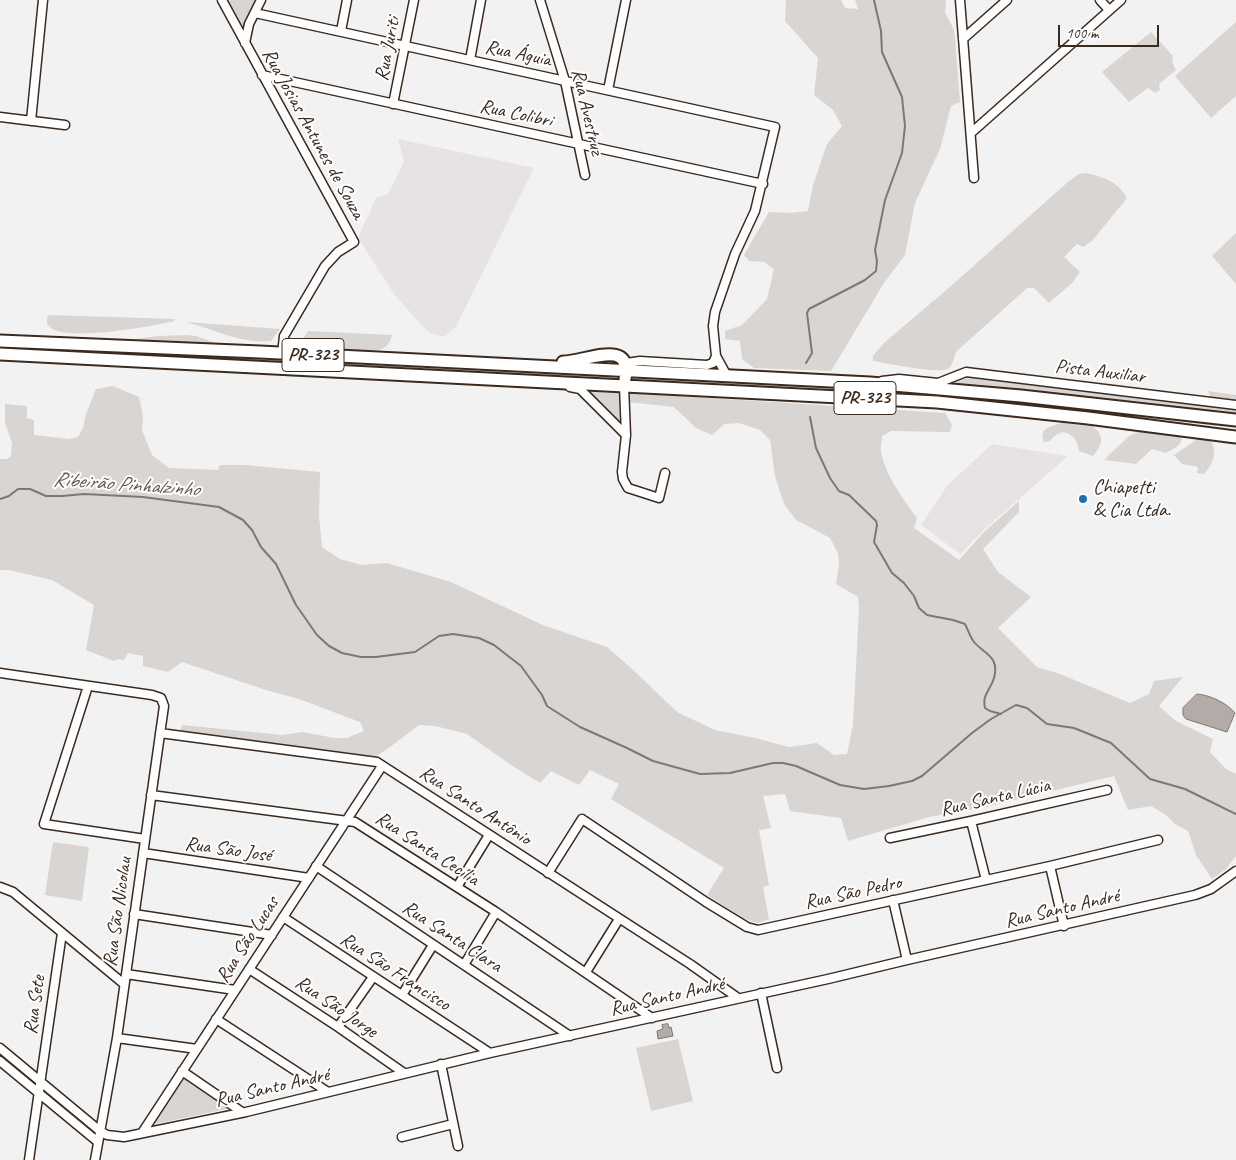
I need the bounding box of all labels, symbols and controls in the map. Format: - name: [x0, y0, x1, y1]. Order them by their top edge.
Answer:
- street label: Rua Juriti: [370, 15, 406, 83]
- scale bar: [1061, 15, 1162, 47]
- text: 100 m: [1066, 24, 1098, 43]
- street label: Rua Águia: [483, 35, 553, 73]
- street label: Rua Josias Antunes de Souza: [256, 44, 370, 224]
- street label: Rua Avestruz: [565, 67, 609, 157]
- street label: Rua Colibri: [477, 95, 555, 133]
- road number: PR-323: [282, 338, 344, 372]
- street label: Pista Auxiliar: [1054, 355, 1146, 389]
- road number: PR-323: [834, 382, 896, 414]
- water label: Ribeirão Pinhalzinho: [52, 467, 200, 503]
- place label: Chiapetti & Cia Ltda.: [1093, 476, 1171, 523]
- marker: Chiapetti & Cia Ltda.: [1077, 493, 1089, 505]
- street label: Rua Santo Antônio: [415, 761, 535, 851]
- street label: Rua Santa Lúcia: [938, 774, 1052, 822]
- street label: Rua Santa Cecília: [371, 807, 483, 891]
- street label: Rua São José: [183, 832, 273, 868]
- street label: Rua São Nicolau: [98, 856, 138, 968]
- street label: Rua São Pedro: [802, 871, 904, 915]
- street label: Rua Santo André: [1003, 884, 1121, 934]
- street label: Rua São Lucas: [211, 892, 285, 988]
- street label: Rua Santa Clara: [398, 896, 506, 978]
- street label: Rua São Francisco: [335, 927, 455, 1017]
- street label: Rua São Jorge: [290, 971, 382, 1043]
- street label: Rua Santo André: [608, 972, 726, 1022]
- street label: Rua Sete: [19, 974, 51, 1036]
- street label: Rua Santo André: [213, 1063, 331, 1113]

